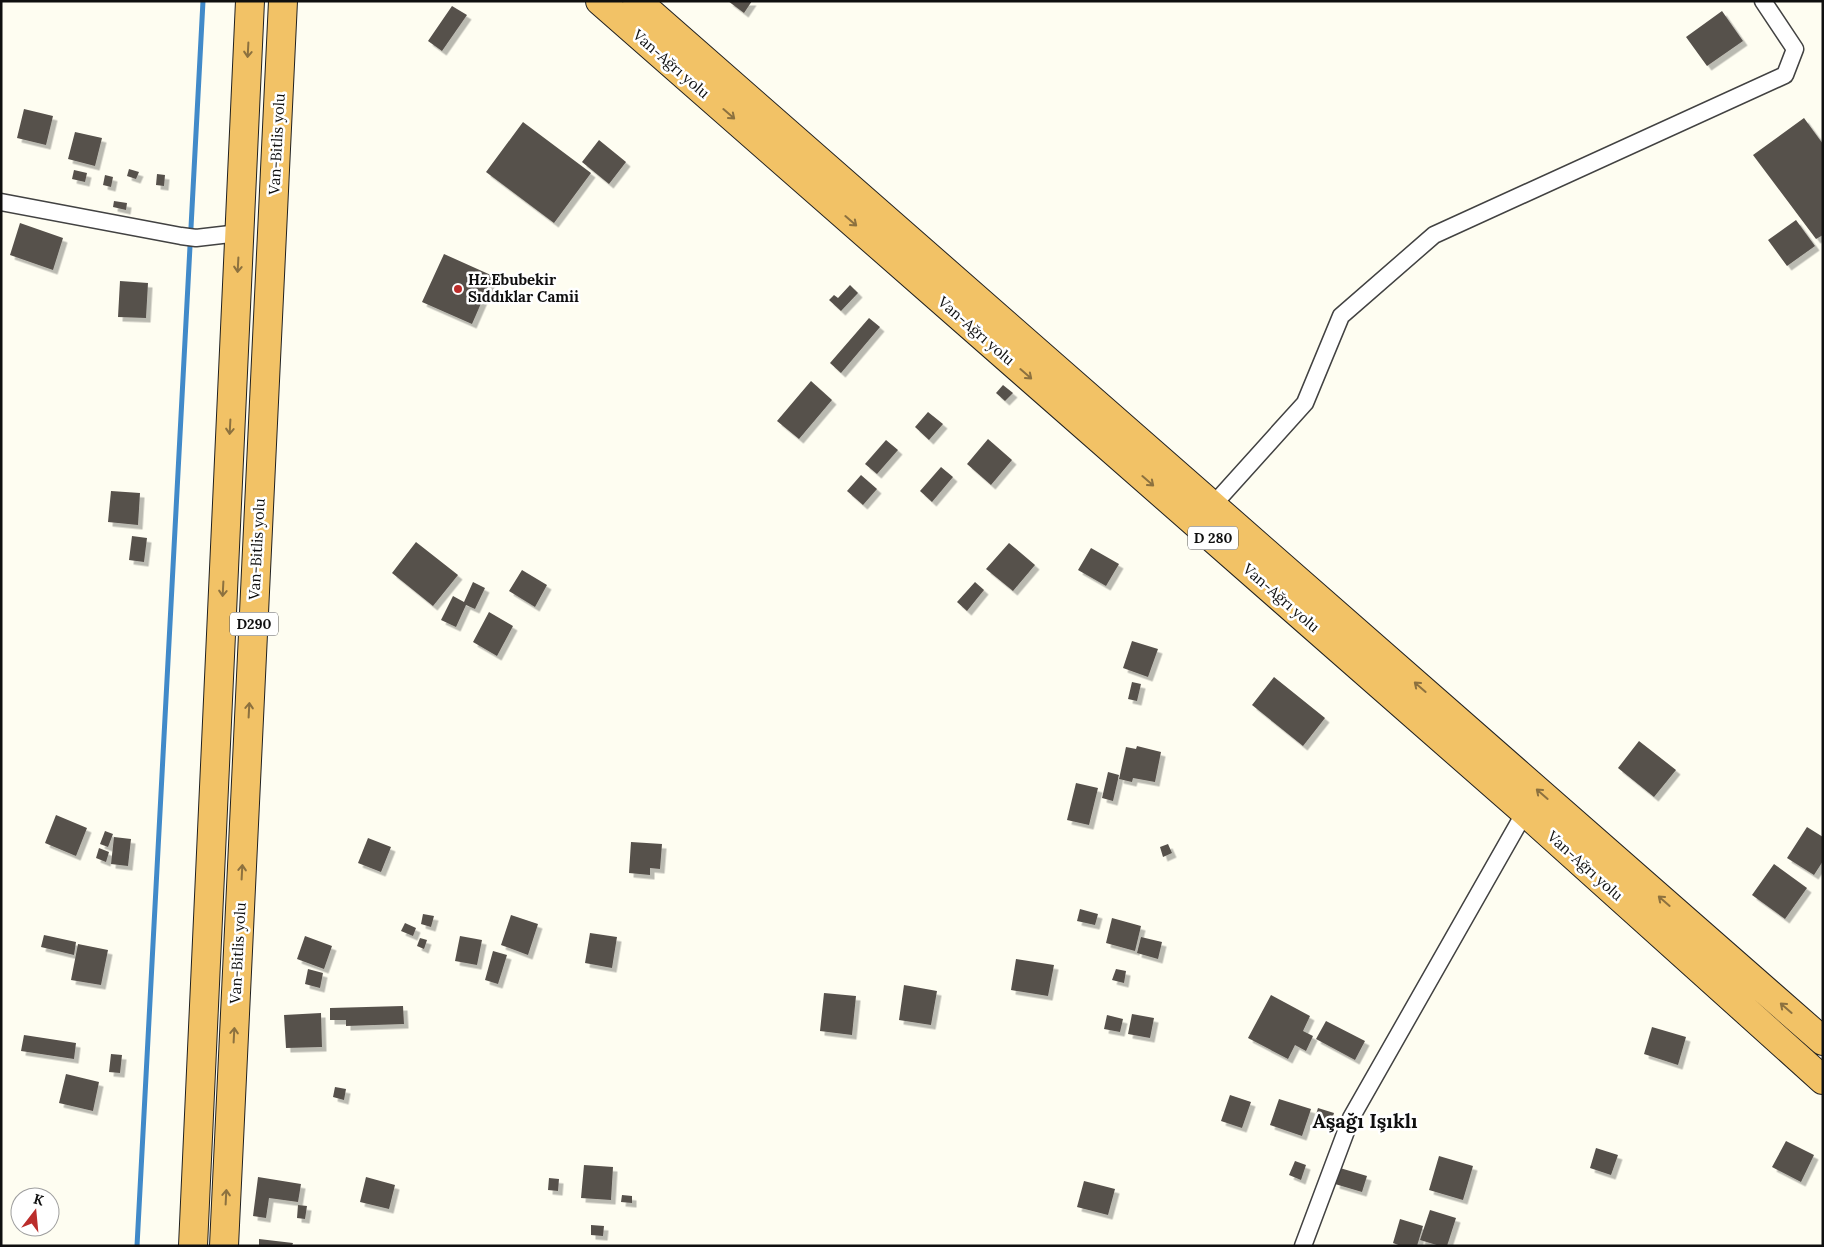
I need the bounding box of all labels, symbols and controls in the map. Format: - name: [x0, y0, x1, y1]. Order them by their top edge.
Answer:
- street label: Van-Ağrı yolu: [628, 25, 714, 102]
- one-way arrow: [243, 42, 252, 58]
- street label: Van-Bitlis yolu: [264, 93, 289, 196]
- one-way arrow: [722, 108, 735, 120]
- one-way arrow: [844, 215, 857, 227]
- one-way arrow: [233, 256, 242, 272]
- place label: Hz.Ebubekir Sıddıklar Camii: [468, 270, 579, 306]
- marker: Hz.Ebubekir Sıddıklar Camii: [452, 283, 464, 295]
- street label: Van-Ağrı yolu: [933, 292, 1019, 369]
- one-way arrow: [1019, 368, 1032, 380]
- one-way arrow: [226, 419, 235, 435]
- one-way arrow: [1142, 475, 1155, 487]
- street label: Van-Bitlis yolu: [244, 498, 269, 601]
- road number: D 280: [1188, 526, 1238, 550]
- street label: Van-Ağrı yolu: [1238, 559, 1324, 636]
- one-way arrow: [218, 581, 228, 597]
- road number: D290: [230, 612, 278, 636]
- one-way arrow: [1414, 681, 1427, 692]
- one-way arrow: [245, 702, 254, 718]
- one-way arrow: [1536, 788, 1549, 800]
- street label: Van-Ağrı yolu: [1543, 826, 1627, 905]
- one-way arrow: [237, 865, 246, 881]
- one-way arrow: [1658, 895, 1671, 907]
- street label: Van-Bitlis yolu: [225, 902, 250, 1005]
- one-way arrow: [1780, 1003, 1793, 1014]
- one-way arrow: [229, 1027, 238, 1043]
- district label: Aşağı Işıklı: [1312, 1108, 1418, 1133]
- north arrow: [10, 1187, 60, 1237]
- text: K: [31, 1189, 46, 1210]
- one-way arrow: [221, 1189, 231, 1206]

